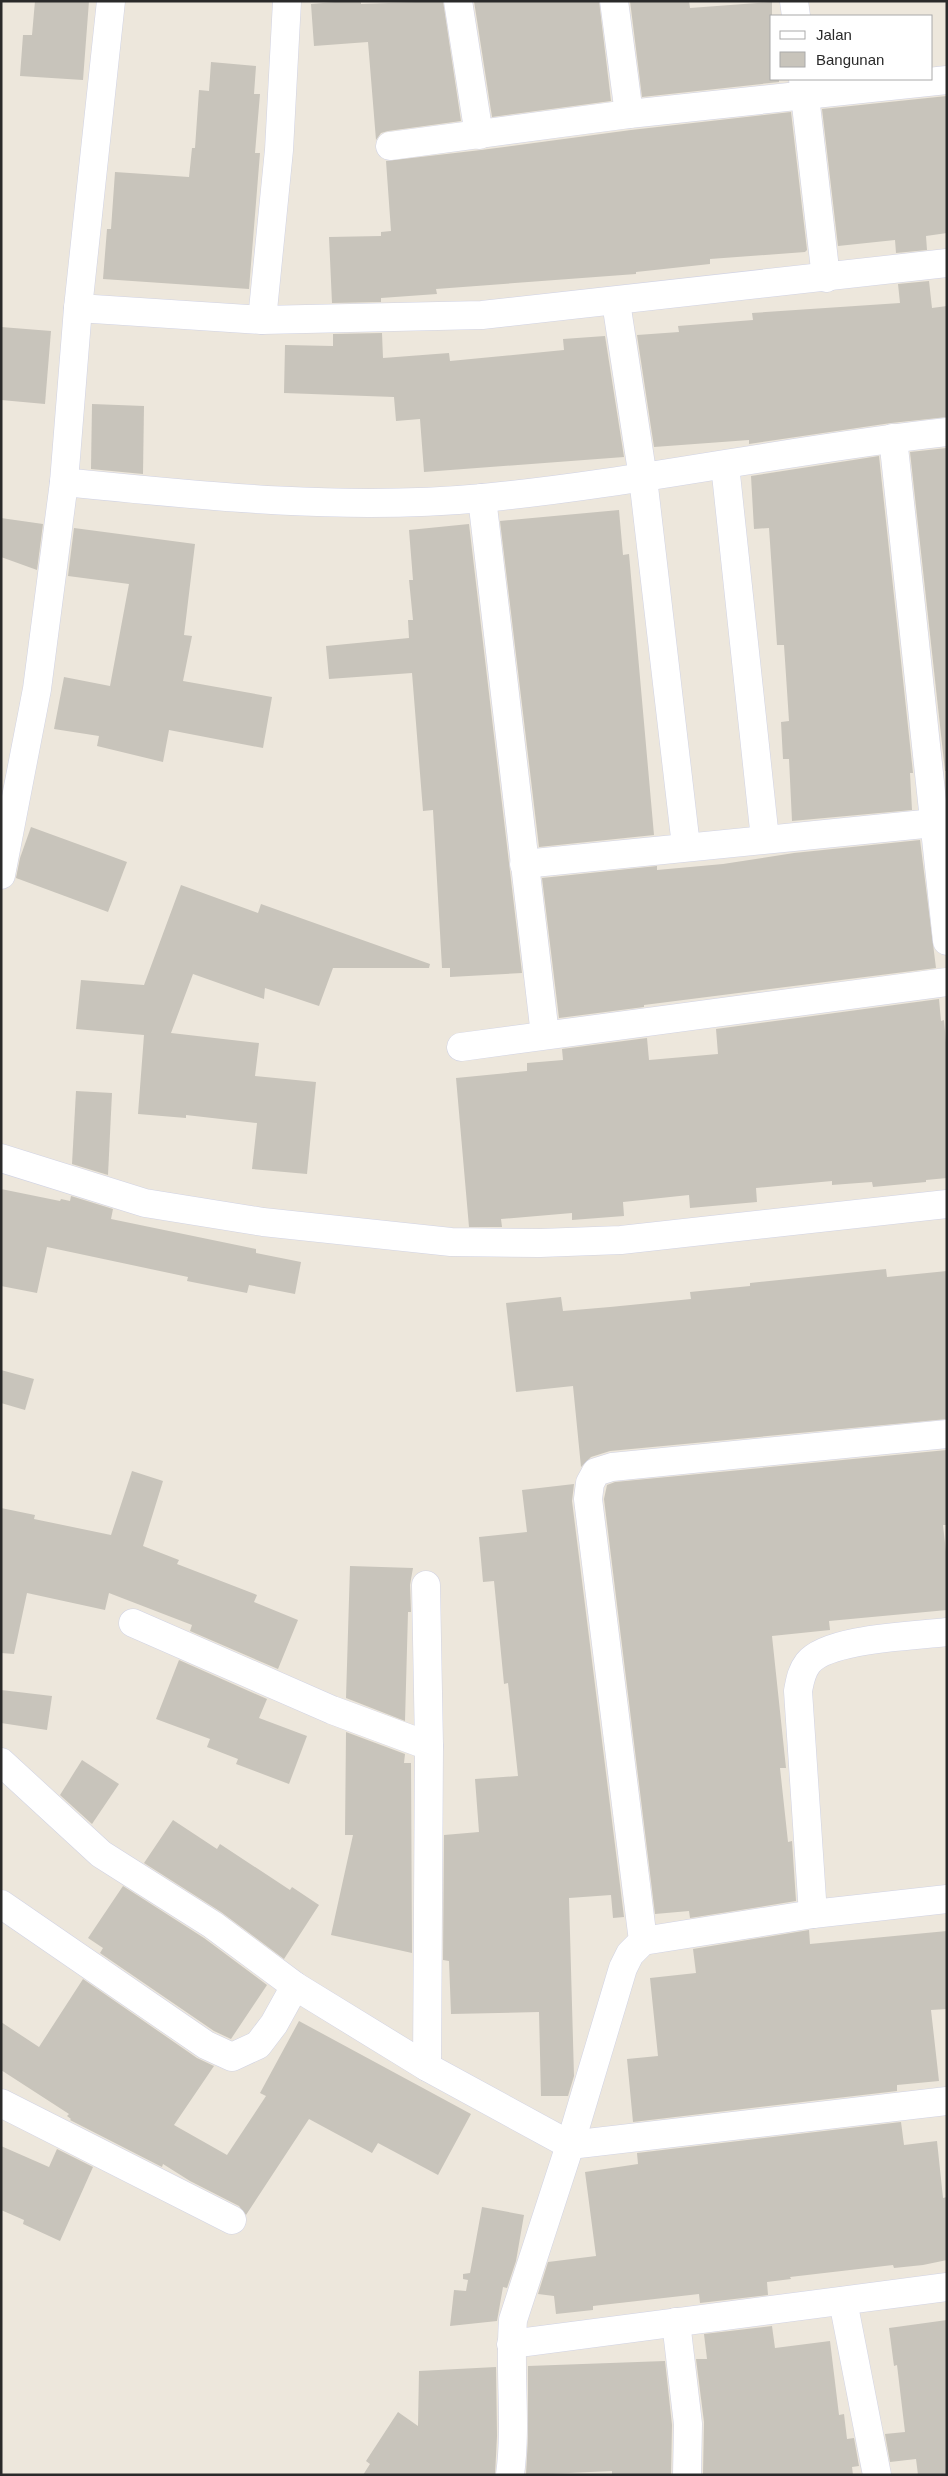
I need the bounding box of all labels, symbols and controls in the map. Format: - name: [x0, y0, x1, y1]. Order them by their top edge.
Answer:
- legend: [770, 15, 933, 80]
- text: Jalan: [816, 26, 852, 43]
- text: Bangunan: [816, 51, 884, 68]

